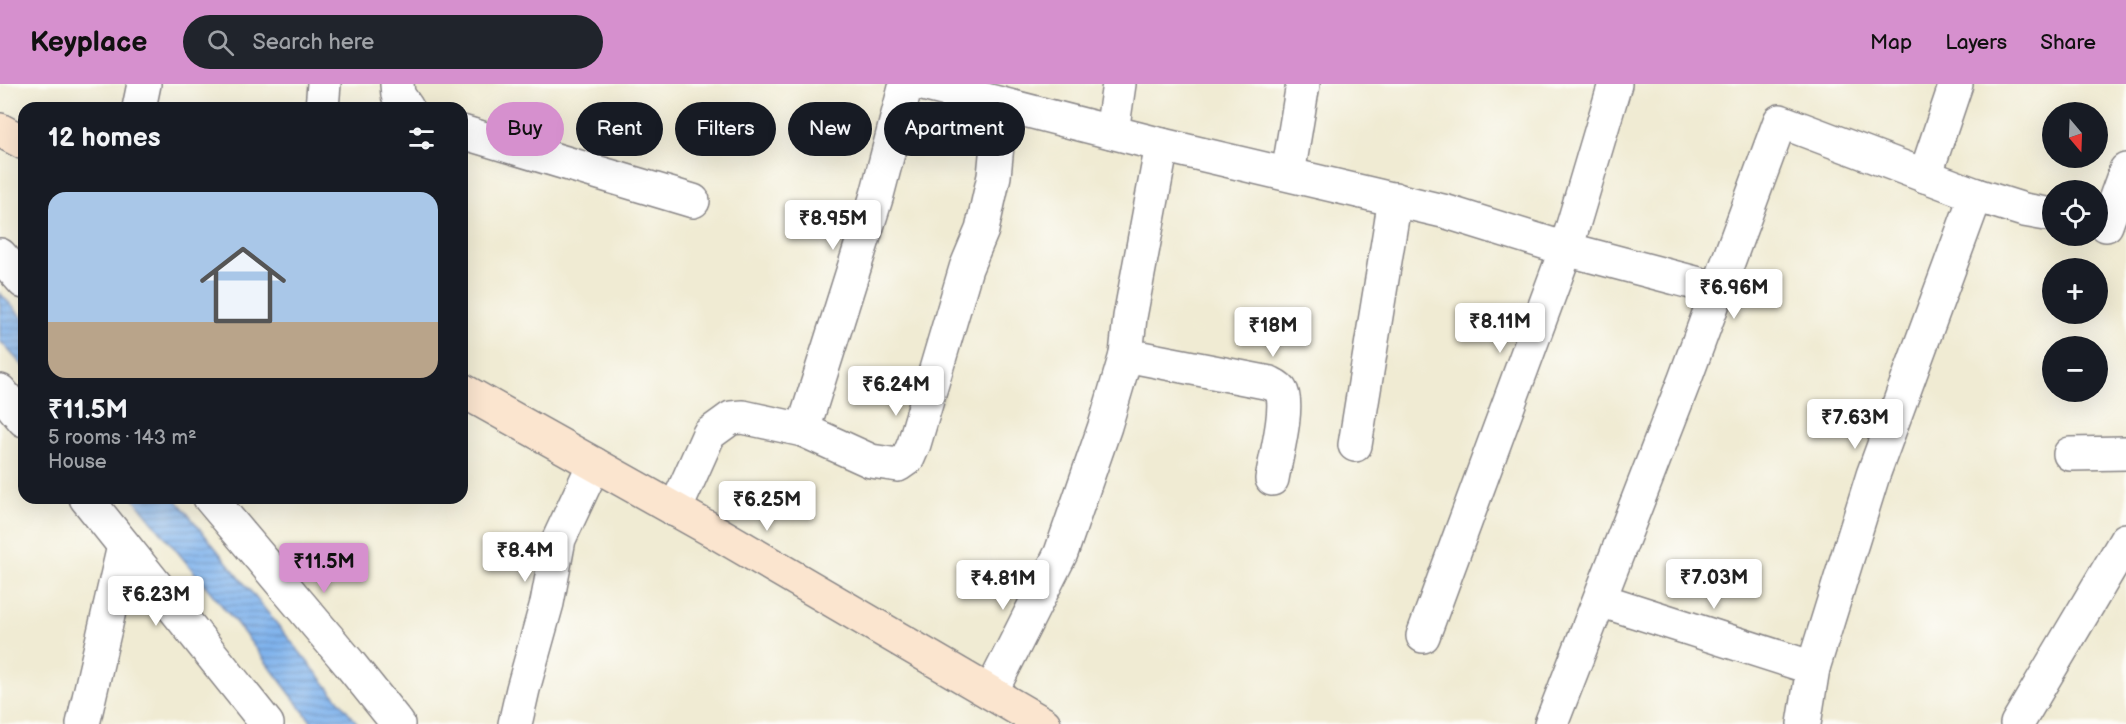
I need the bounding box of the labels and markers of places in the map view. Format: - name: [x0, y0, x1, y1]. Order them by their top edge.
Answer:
- pin: ₹8.95M: [784, 200, 882, 251]
- pin: ₹6.96M: [1685, 269, 1783, 320]
- pin: ₹8.11M: [1451, 303, 1549, 354]
- pin: ₹18M: [1237, 307, 1309, 358]
- pin: ₹6.24M: [847, 366, 945, 417]
- pin: ₹7.63M: [1806, 399, 1904, 450]
- pin: ₹6.25M: [718, 481, 816, 532]
- pin: ₹8.4M: [483, 532, 567, 583]
- pin: ₹11.5M: [275, 543, 373, 594]
- pin: ₹7.03M: [1665, 559, 1763, 610]
- pin: ₹4.81M: [954, 560, 1052, 611]
- pin: ₹6.23M: [107, 576, 205, 627]

